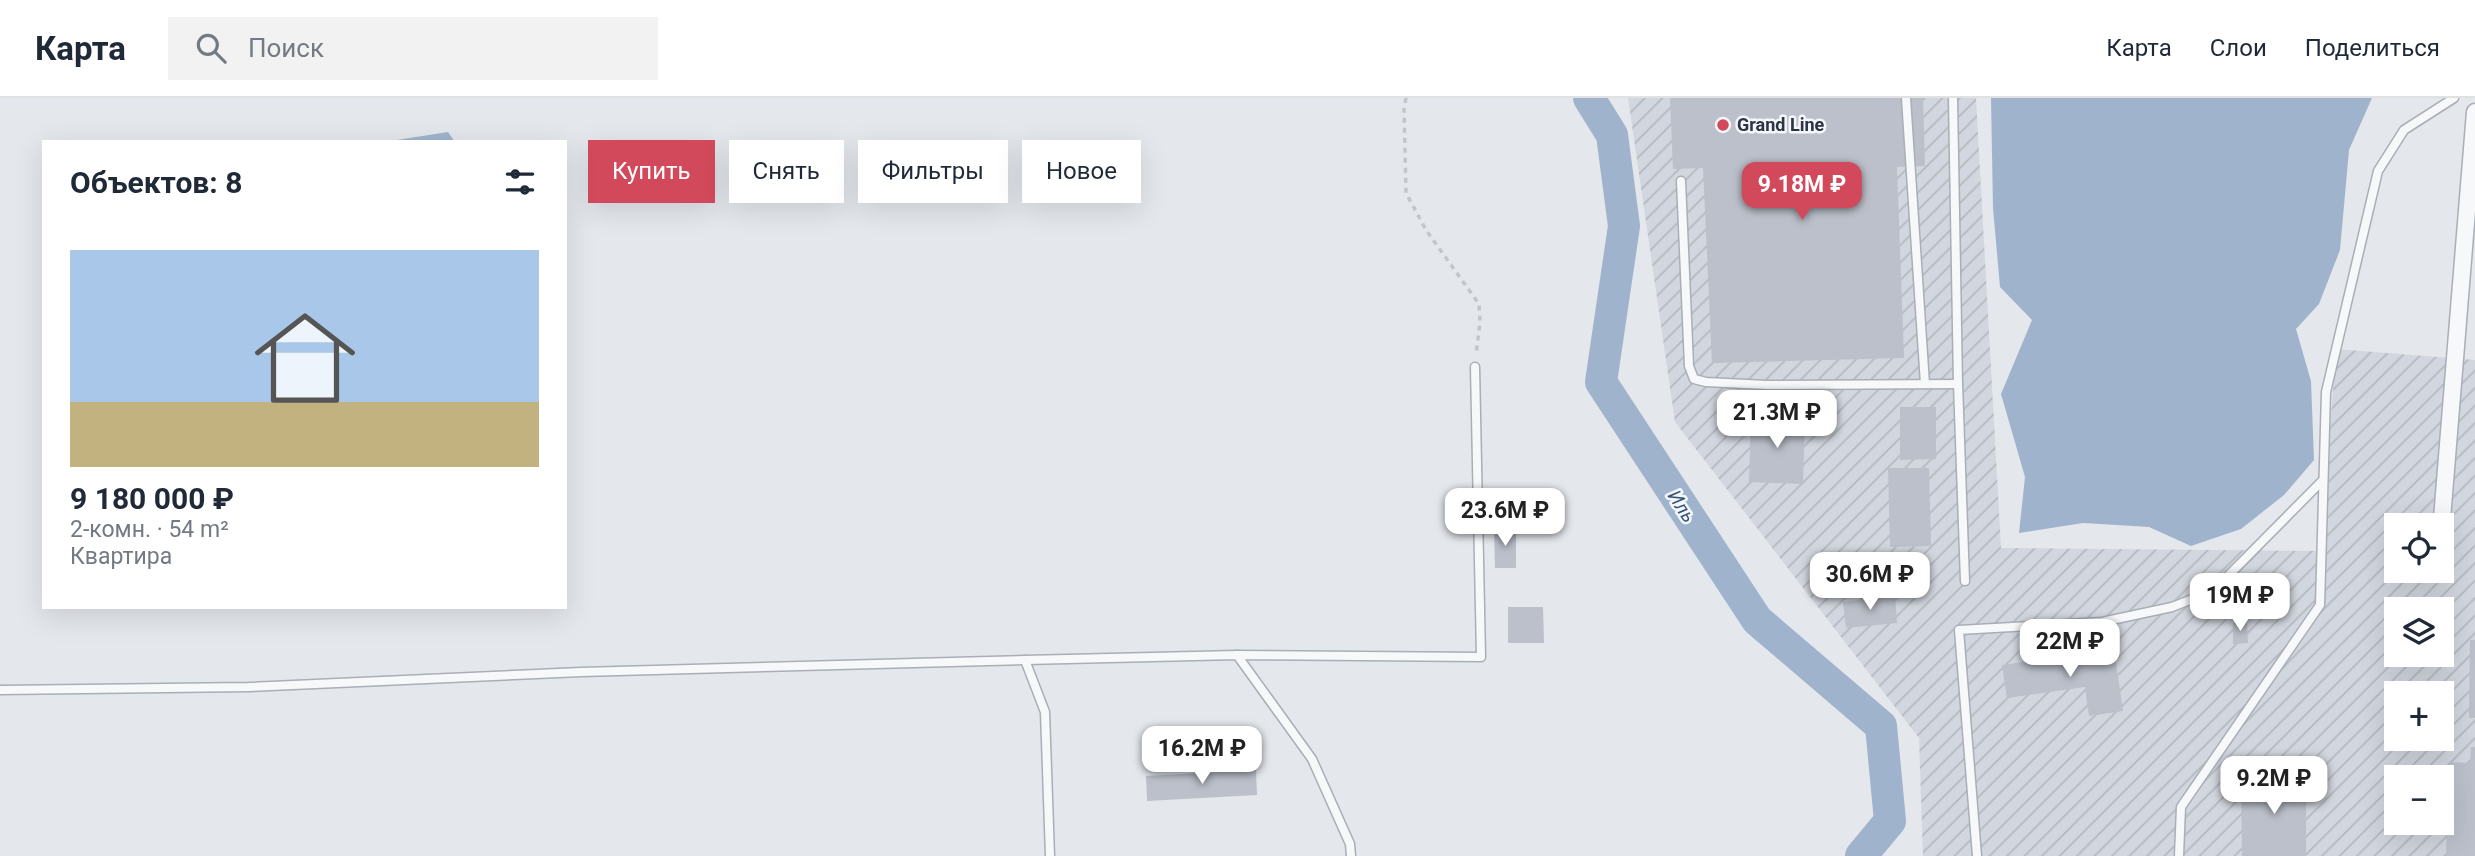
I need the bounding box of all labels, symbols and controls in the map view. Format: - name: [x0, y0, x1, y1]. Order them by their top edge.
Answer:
- search box: [168, 17, 658, 80]
- text: Карта: [35, 29, 126, 68]
- icon: search: [192, 29, 230, 67]
- text: Поиск: [248, 33, 324, 63]
- text: Карта: [2106, 34, 2172, 62]
- text: Слои: [2210, 34, 2267, 62]
- text: Поделиться: [2305, 34, 2440, 62]
- place label: Grand Line: [1737, 114, 1824, 135]
- marker: Grand Line: [1715, 117, 1731, 133]
- chip: Купить: [588, 140, 715, 203]
- chip: Снять: [729, 140, 844, 203]
- chip: Фильтры: [858, 140, 1008, 203]
- chip: Новое: [1022, 140, 1141, 203]
- pin: 9.18M ₽: [1737, 162, 1867, 222]
- icon: filters: [501, 163, 539, 201]
- text: Объектов: 8: [70, 165, 242, 200]
- text: 9.18M ₽: [1758, 171, 1846, 198]
- icon: home: [242, 295, 368, 421]
- pin: 21.3M ₽: [1712, 390, 1842, 450]
- text: 21.3M ₽: [1733, 399, 1821, 426]
- text: 9 180 000 ₽: [70, 481, 234, 516]
- water label: Иль: [1663, 486, 1700, 527]
- pin: 23.6M ₽: [1440, 489, 1570, 548]
- text: 23.6M ₽: [1461, 497, 1549, 524]
- map controls: [2384, 513, 2454, 835]
- button: locate: [2384, 513, 2454, 583]
- text: 2-комн. · 54 m²: [70, 516, 229, 543]
- text: Квартира: [70, 543, 172, 570]
- pin: 30.6M ₽: [1805, 552, 1935, 612]
- text: 30.6M ₽: [1826, 561, 1914, 588]
- pin: 19M ₽: [2191, 574, 2289, 633]
- text: 19M ₽: [2206, 582, 2274, 609]
- button: layers: [2384, 597, 2454, 667]
- pin: 22M ₽: [2021, 620, 2119, 679]
- text: 22M ₽: [2036, 628, 2104, 655]
- button: +: [2384, 681, 2454, 751]
- pin: 16.2M ₽: [1137, 726, 1267, 786]
- text: 16.2M ₽: [1158, 735, 1246, 762]
- pin: 9.2M ₽: [2217, 756, 2331, 816]
- text: 9.2M ₽: [2236, 765, 2312, 792]
- button: −: [2384, 765, 2454, 835]

